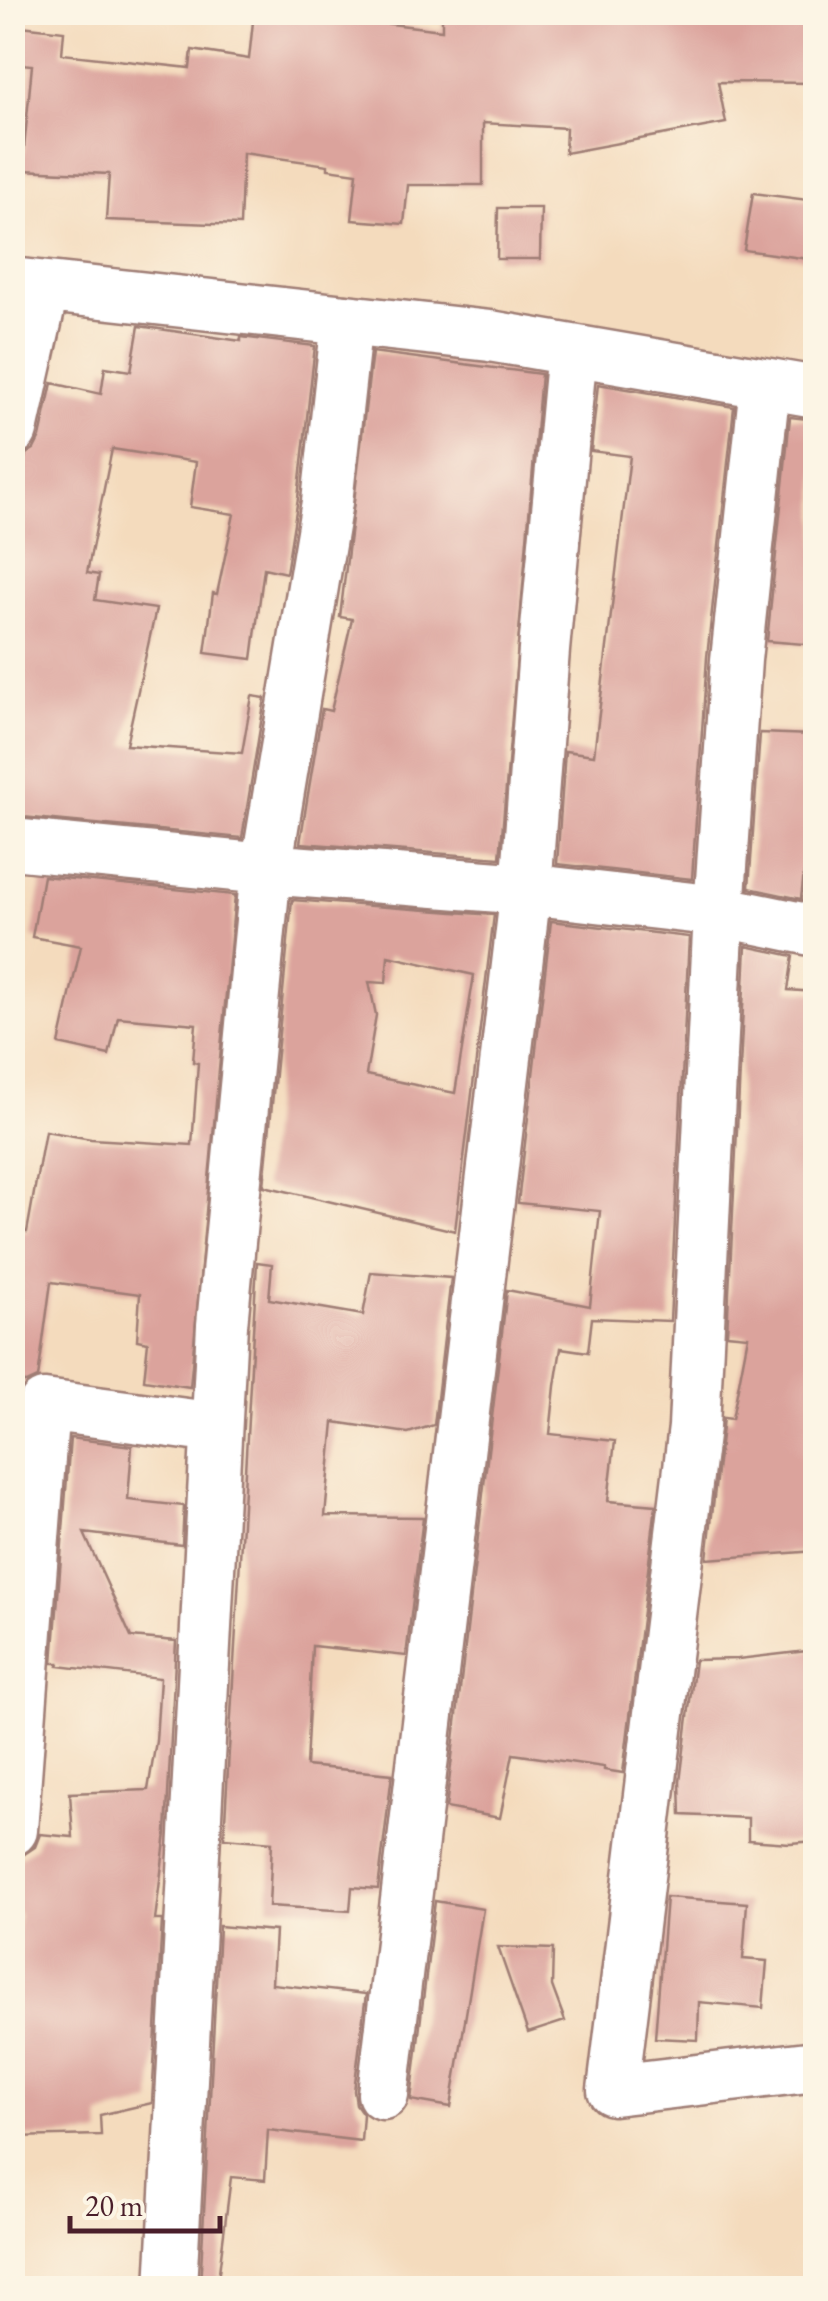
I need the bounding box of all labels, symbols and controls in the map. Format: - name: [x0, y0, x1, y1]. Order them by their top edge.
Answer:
- scale bar: [70, 2171, 220, 2233]
- text: 20 m: [85, 2186, 143, 2225]

